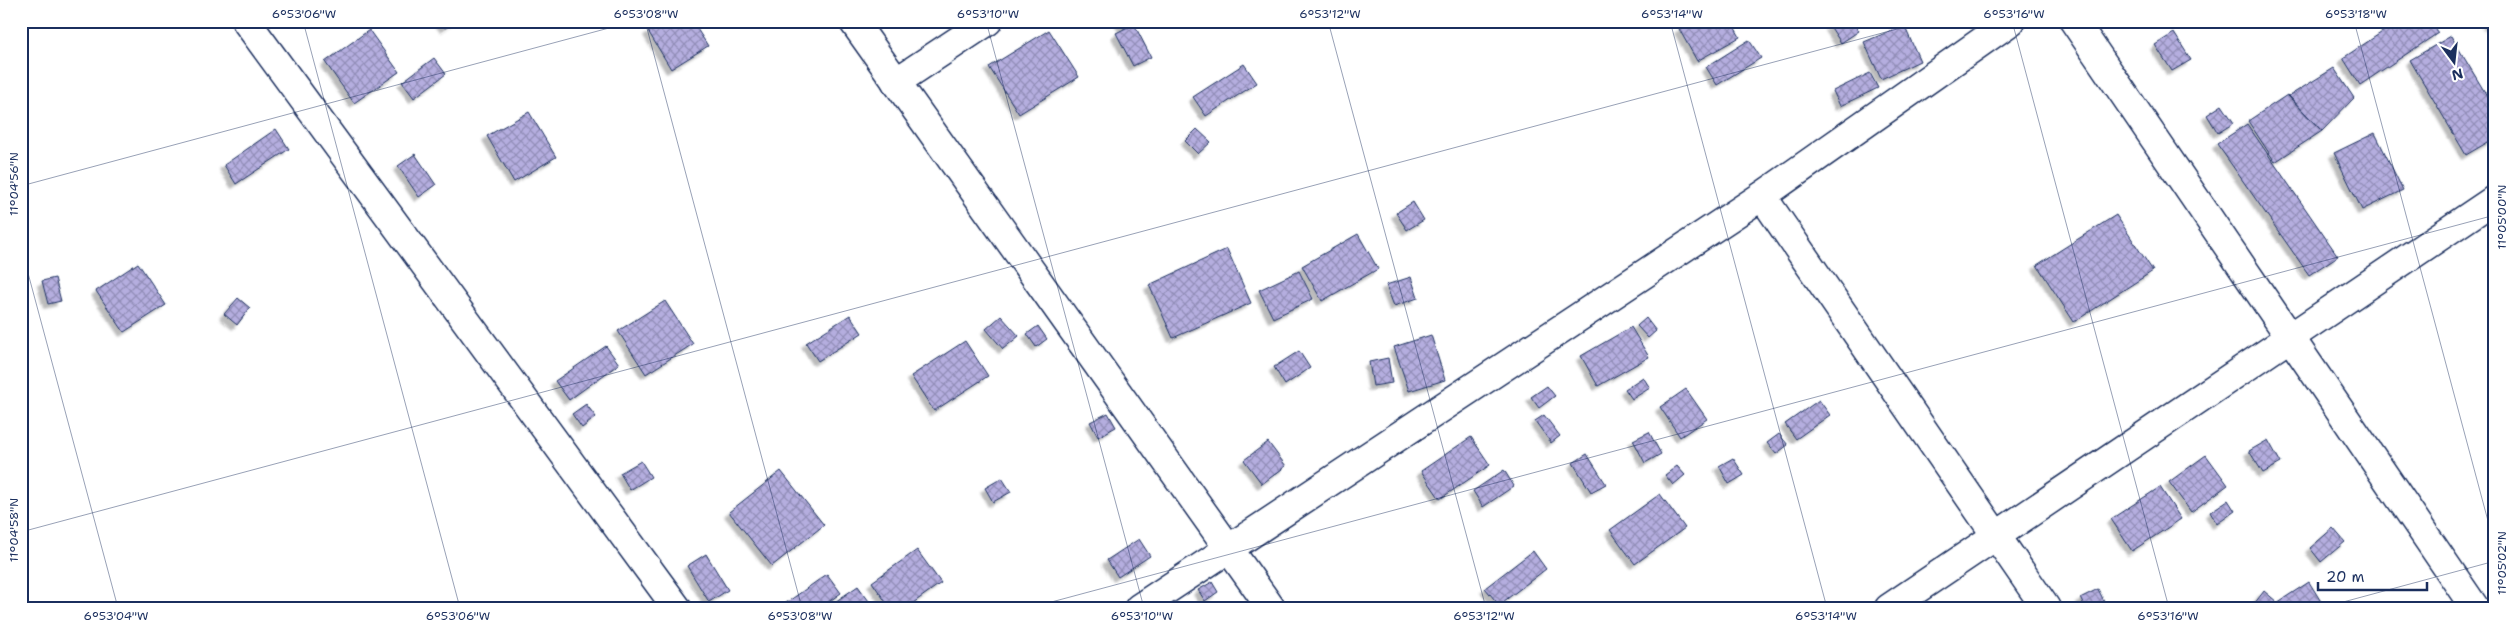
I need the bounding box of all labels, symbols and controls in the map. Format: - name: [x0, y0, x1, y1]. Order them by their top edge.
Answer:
- text: 6°53'06"W: [272, 6, 336, 22]
- text: 6°53'08"W: [613, 6, 679, 22]
- text: 6°53'10"W: [957, 6, 1019, 22]
- text: 6°53'12"W: [1299, 6, 1361, 22]
- text: 6°53'14"W: [1641, 6, 1703, 22]
- text: 6°53'16"W: [1983, 6, 2045, 22]
- text: 6°53'18"W: [2325, 6, 2387, 22]
- north arrow: [2428, 38, 2478, 88]
- text: N: [2450, 64, 2465, 85]
- text: 11°04'56"N: [6, 152, 22, 216]
- text: 11°05'00"N: [2494, 185, 2510, 249]
- text: 11°04'58"N: [6, 498, 22, 562]
- text: 11°05'02"N: [2494, 531, 2510, 595]
- scale bar: [2318, 559, 2427, 591]
- text: 20 m: [2326, 567, 2365, 587]
- text: 6°53'04"W: [83, 608, 149, 624]
- text: 6°53'06"W: [426, 608, 490, 624]
- text: 6°53'08"W: [767, 608, 833, 624]
- text: 6°53'10"W: [1111, 608, 1173, 624]
- text: 6°53'12"W: [1453, 608, 1515, 624]
- text: 6°53'14"W: [1795, 608, 1857, 624]
- text: 6°53'16"W: [2137, 608, 2199, 624]

